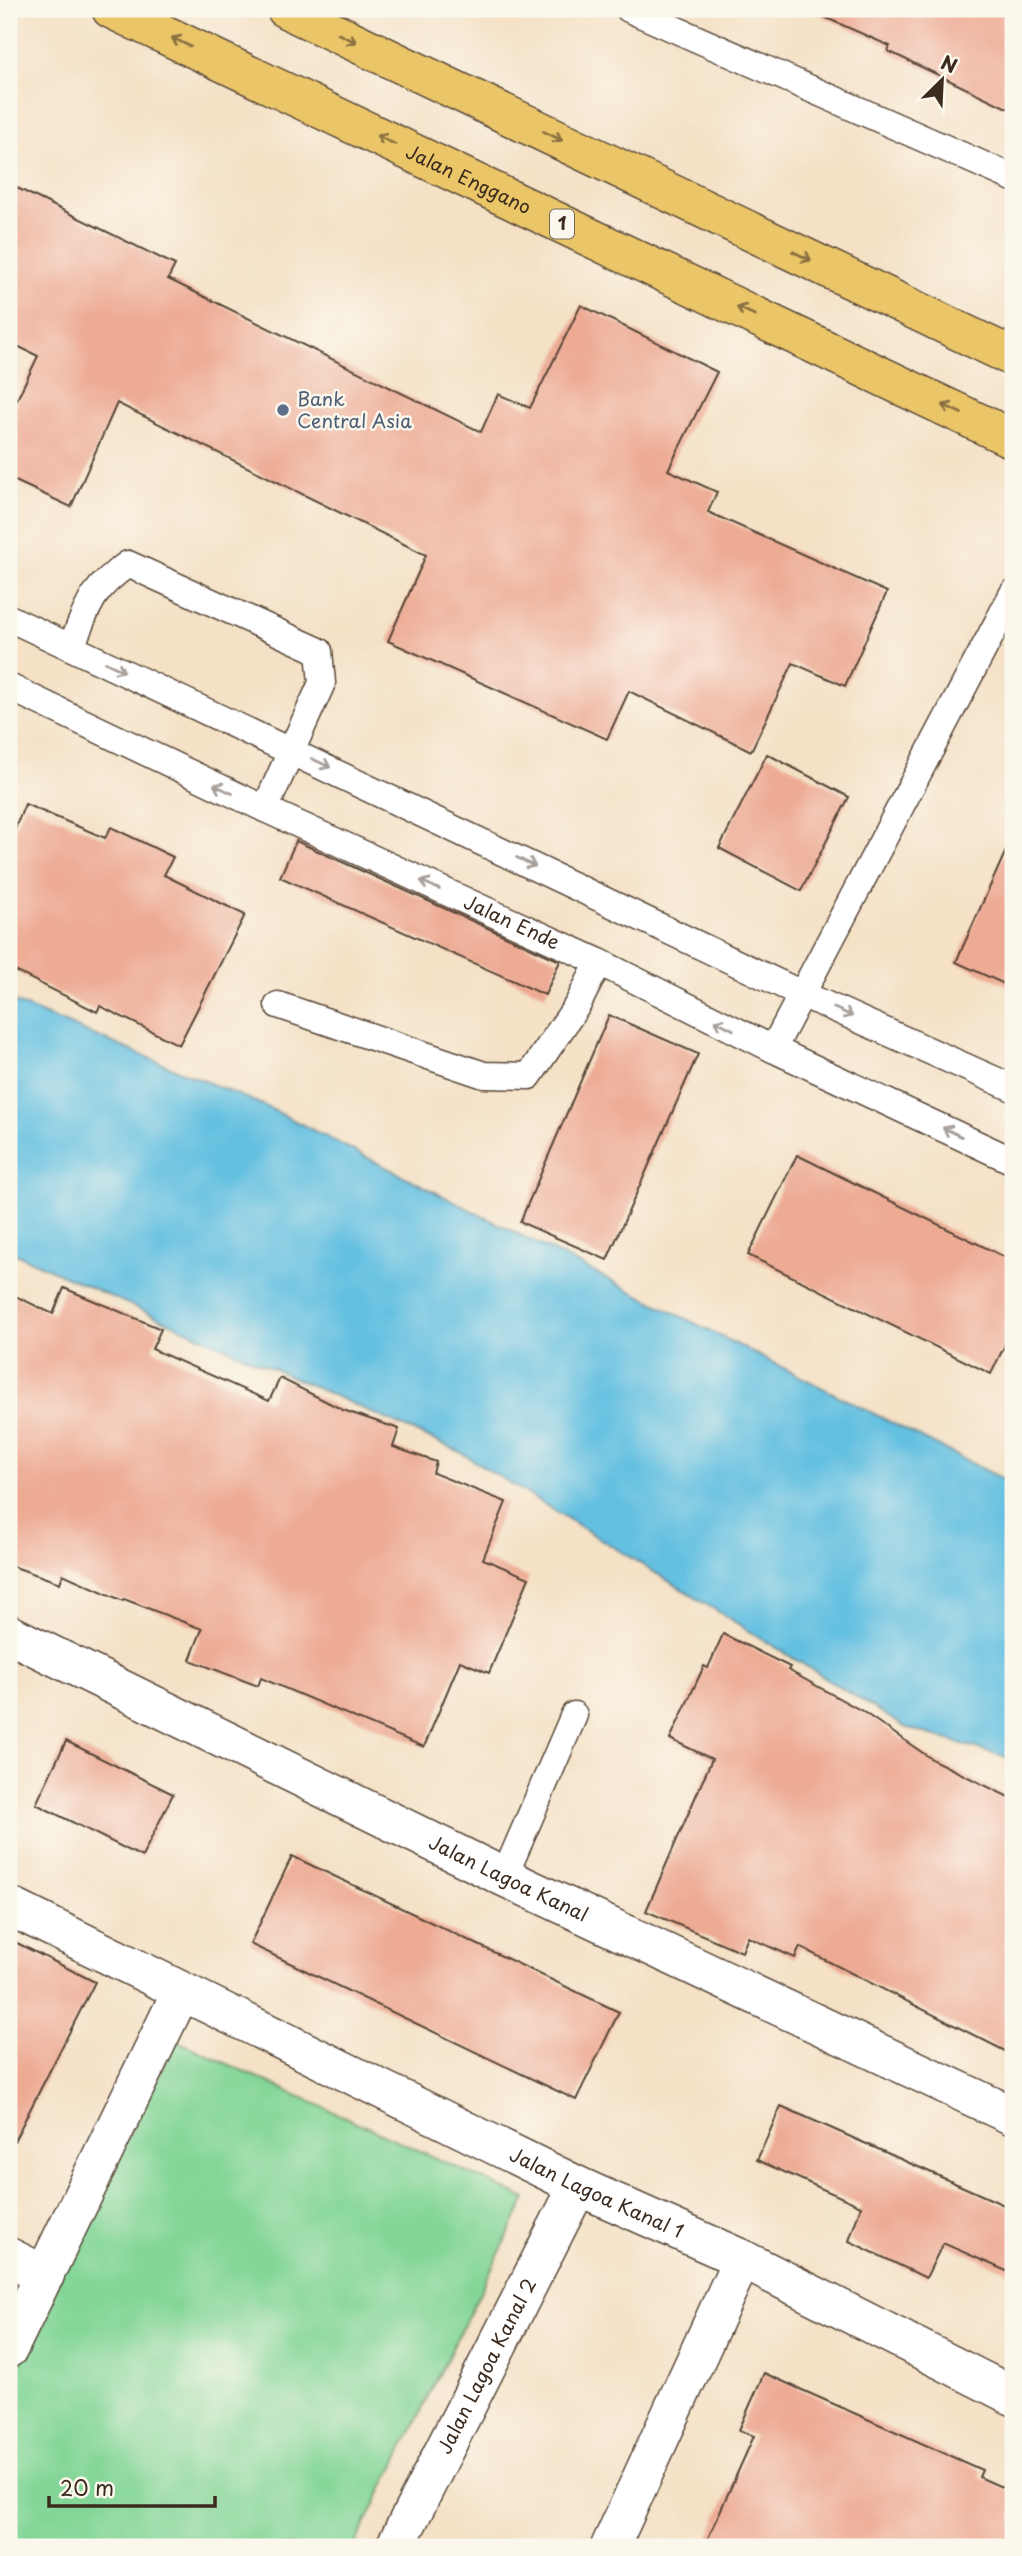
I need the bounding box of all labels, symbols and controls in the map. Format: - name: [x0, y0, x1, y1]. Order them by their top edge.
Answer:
- one-way arrow: [336, 32, 357, 45]
- one-way arrow: [171, 35, 192, 48]
- north arrow: [906, 46, 976, 116]
- text: N: [937, 48, 962, 79]
- one-way arrow: [542, 130, 563, 144]
- one-way arrow: [376, 132, 397, 146]
- street label: Jalan Enggano: [402, 137, 536, 220]
- road number: 1: [550, 210, 574, 238]
- one-way arrow: [791, 249, 812, 263]
- one-way arrow: [736, 304, 757, 318]
- place label: Bank Central Asia: [297, 384, 412, 434]
- marker: Bank Central Asia: [275, 402, 291, 418]
- one-way arrow: [942, 402, 963, 416]
- one-way arrow: [104, 661, 125, 675]
- one-way arrow: [310, 757, 331, 771]
- one-way arrow: [213, 782, 234, 796]
- one-way arrow: [516, 856, 537, 869]
- one-way arrow: [420, 878, 441, 891]
- street label: Jalan Ende: [460, 887, 565, 955]
- one-way arrow: [831, 1006, 853, 1019]
- one-way arrow: [714, 1017, 735, 1031]
- one-way arrow: [941, 1125, 962, 1138]
- street label: Jalan Lagoa Kanal: [425, 1827, 593, 1928]
- street label: Jalan Lagoa Kanal 1: [505, 2140, 688, 2244]
- street label: Jalan Lagoa Kanal 2: [430, 2273, 542, 2458]
- scale bar: [49, 2465, 215, 2509]
- text: 20 m: [60, 2471, 114, 2503]

